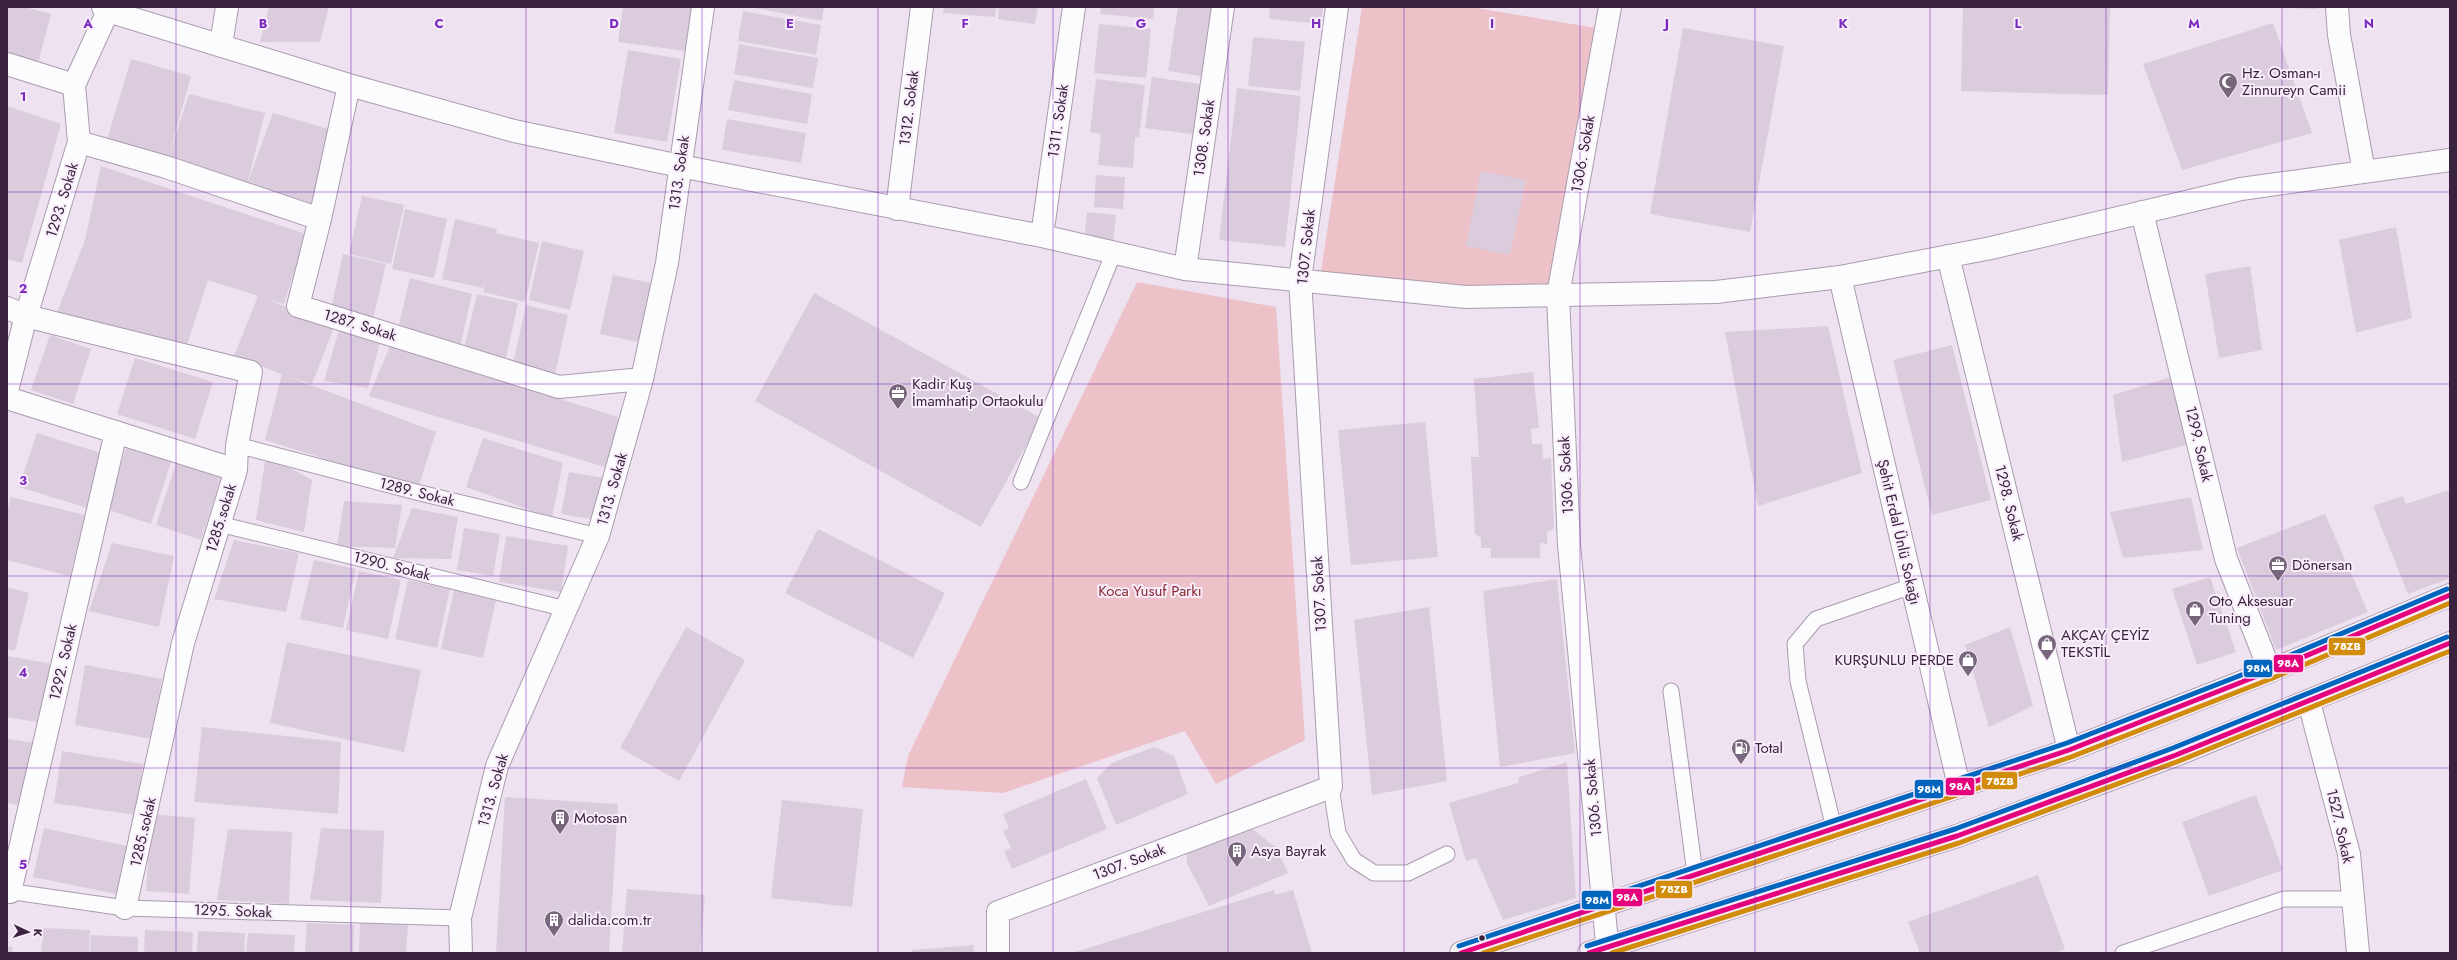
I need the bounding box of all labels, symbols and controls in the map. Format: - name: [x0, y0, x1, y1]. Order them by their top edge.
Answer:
- text: A: [82, 14, 93, 33]
- text: B: [259, 14, 268, 33]
- text: C: [434, 14, 444, 33]
- text: D: [609, 14, 619, 33]
- text: E: [786, 14, 794, 33]
- text: F: [961, 14, 969, 33]
- text: G: [1136, 14, 1147, 33]
- text: H: [1311, 14, 1321, 33]
- text: I: [1490, 14, 1494, 33]
- text: J: [1662, 14, 1669, 33]
- text: K: [1838, 14, 1848, 33]
- text: L: [2015, 14, 2022, 33]
- text: M: [2188, 14, 2200, 33]
- text: N: [2364, 14, 2374, 33]
- place label: Hz. Osman-ı Zinnureyn Camii: [2242, 62, 2346, 101]
- street label: 1312. Sokak: [893, 69, 925, 147]
- mosque icon: Hz. Osman-ı Zinnureyn Camii: [2217, 71, 2239, 99]
- street label: 1311. Sokak: [1042, 82, 1074, 159]
- text: 1: [20, 87, 26, 106]
- street label: 1308. Sokak: [1188, 98, 1220, 178]
- street label: 1306. Sokak: [1565, 113, 1601, 195]
- street label: 1313. Sokak: [663, 134, 695, 212]
- street label: 1293. Sokak: [40, 159, 84, 240]
- street label: 1307. Sokak: [1291, 208, 1321, 286]
- text: 2: [19, 279, 27, 298]
- street label: 1287. Sokak: [321, 303, 400, 347]
- place label: Kadir Kuş İmamhatip Ortaokulu: [912, 373, 1044, 412]
- office icon: Kadir Kuş İmamhatip Ortaokulu: [887, 382, 909, 410]
- street label: 1299. Sokak: [2180, 404, 2219, 485]
- street label: 1306. Sokak: [1553, 435, 1579, 515]
- street label: 1313. Sokak: [591, 449, 633, 528]
- street label: Şehit Erdal Ünlü Sokağı: [1872, 457, 1926, 607]
- street label: 1298. Sokak: [1989, 463, 2029, 544]
- text: 3: [19, 471, 27, 490]
- street label: 1289. Sokak: [377, 472, 457, 512]
- street label: 1285.sokak: [200, 480, 242, 555]
- street label: 1290. Sokak: [351, 546, 433, 586]
- office icon: Dönersan: [2267, 554, 2289, 582]
- place label: Dönersan: [2292, 554, 2352, 576]
- street label: 1307. Sokak: [1306, 555, 1332, 633]
- park label: Koca Yusuf Parkı: [1098, 580, 1202, 602]
- place label: Oto Aksesuar Tuning: [2209, 590, 2295, 629]
- shop icon: Oto Aksesuar Tuning: [2184, 599, 2206, 627]
- street label: 1292. Sokak: [43, 621, 83, 703]
- place label: AKÇAY ÇEYİZ TEKSTİL: [2061, 624, 2149, 663]
- shop icon: AKÇAY ÇEYİZ TEKSTİL: [2036, 633, 2058, 661]
- line badge: 78ZB: [2328, 637, 2366, 656]
- text: 78ZB: [2333, 638, 2361, 654]
- place label: KURŞUNLU PERDE: [1835, 649, 1954, 671]
- shop icon: KURŞUNLU PERDE: [1957, 649, 1979, 677]
- line badge: 98A: [2273, 654, 2304, 673]
- text: 98A: [2277, 655, 2300, 671]
- line badge: 98M: [2243, 659, 2273, 678]
- text: 98M: [2246, 660, 2270, 676]
- text: 4: [18, 663, 28, 682]
- fuel station icon: Total: [1730, 737, 1752, 765]
- place label: Total: [1755, 737, 1783, 759]
- street label: 1313. Sokak: [472, 750, 514, 829]
- street label: 1306. Sokak: [1579, 758, 1607, 838]
- line badge: 78ZB: [1981, 771, 2018, 790]
- text: 78ZB: [1986, 773, 2014, 789]
- line badge: 98A: [1945, 777, 1975, 796]
- text: 98A: [1949, 778, 1972, 794]
- line badge: 98M: [1914, 779, 1944, 799]
- text: 98M: [1917, 781, 1941, 797]
- street label: 1527. Sokak: [2321, 787, 2359, 866]
- street label: 1285.sokak: [124, 795, 162, 869]
- building icon: Motosan: [549, 807, 571, 835]
- place label: Motosan: [574, 807, 627, 829]
- street label: 1307. Sokak: [1090, 838, 1169, 886]
- building icon: Asya Bayrak: [1226, 840, 1248, 868]
- place label: Asya Bayrak: [1251, 840, 1327, 862]
- text: 5: [19, 855, 27, 874]
- line badge: 78ZB: [1655, 880, 1693, 899]
- text: 78ZB: [1660, 881, 1688, 897]
- line badge: 98A: [1612, 888, 1643, 907]
- text: 98A: [1616, 889, 1639, 905]
- line badge: 98M: [1581, 890, 1612, 910]
- text: 98M: [1585, 892, 1609, 908]
- street label: 1295. Sokak: [194, 899, 273, 923]
- building icon: dalida.com.tr: [543, 909, 565, 937]
- place label: dalida.com.tr: [568, 909, 653, 931]
- north arrow: [8, 912, 48, 952]
- text: K: [30, 928, 46, 937]
- unlabelled marker: [1477, 933, 1487, 943]

